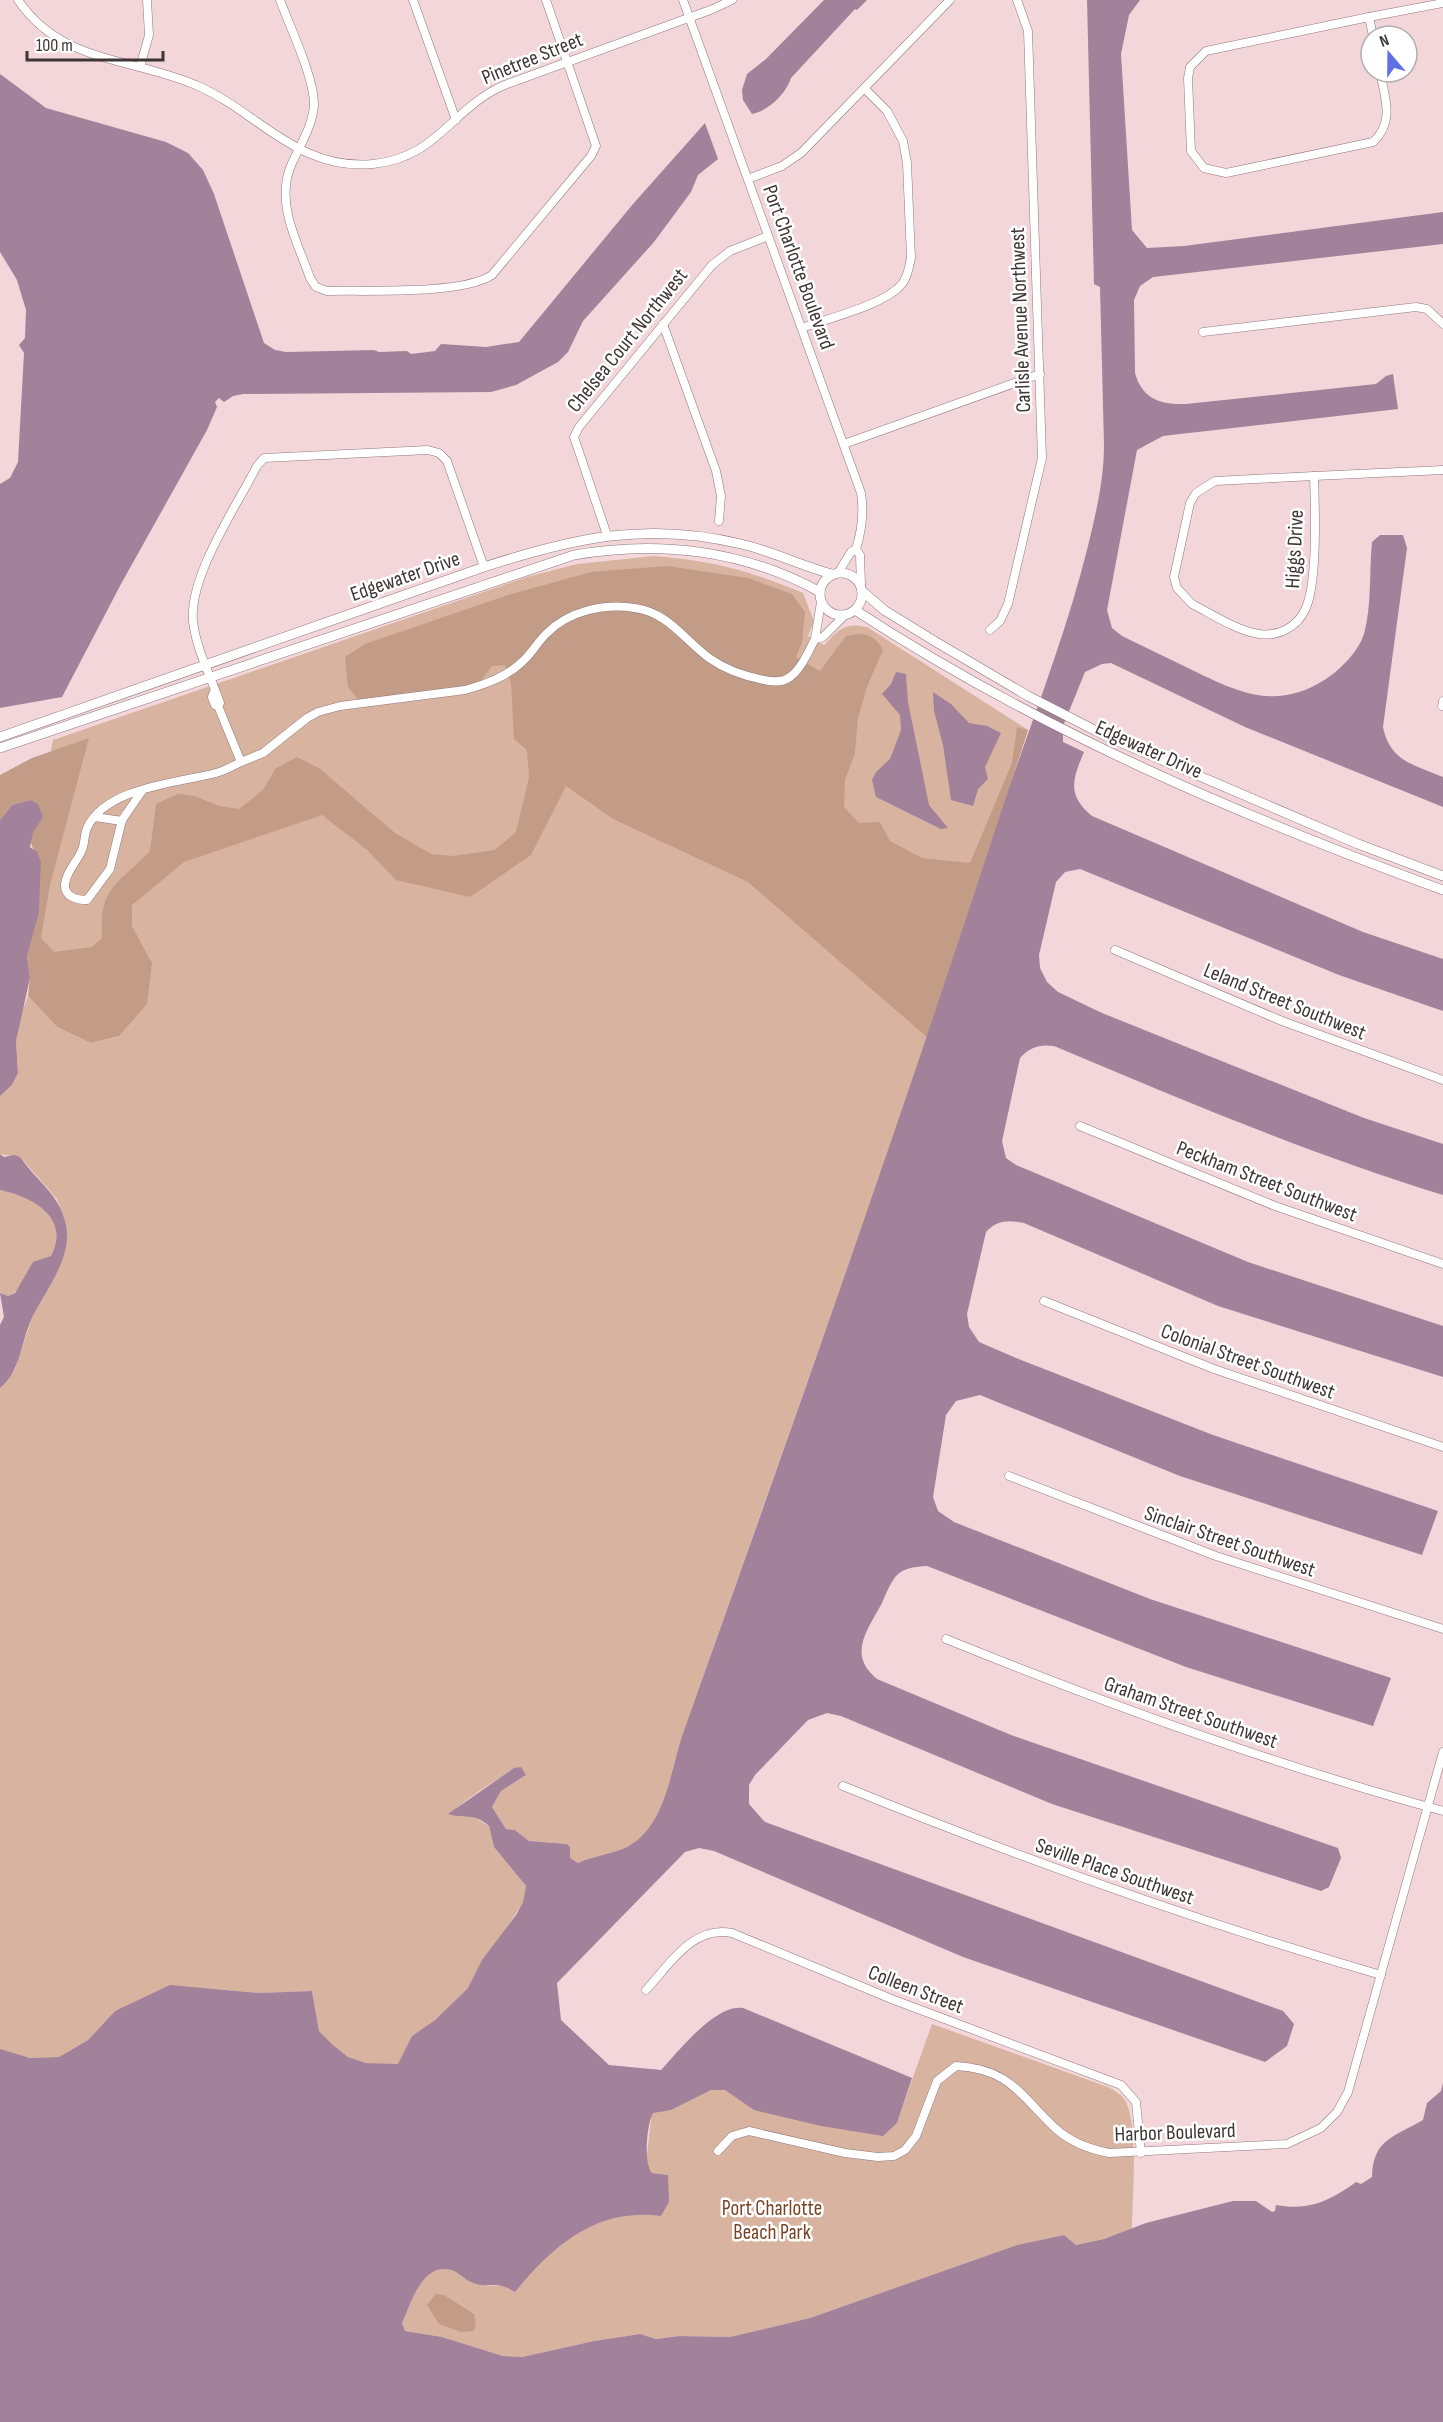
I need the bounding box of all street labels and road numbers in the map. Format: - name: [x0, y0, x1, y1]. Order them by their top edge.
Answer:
- street label: Pinetree Street: [478, 27, 586, 90]
- street label: Port Charlotte Boulevard: [757, 181, 840, 353]
- street label: Carlisle Avenue Northwest: [1005, 227, 1036, 413]
- street label: Chelsea Court Northwest: [562, 263, 693, 417]
- street label: Higgs Drive: [1280, 509, 1309, 589]
- street label: Edgewater Drive: [347, 546, 463, 607]
- street label: Edgewater Drive: [1092, 715, 1206, 784]
- street label: Leland Street Southwest: [1200, 958, 1370, 1045]
- street label: Peckham Street Southwest: [1173, 1136, 1361, 1227]
- street label: Colonial Street Southwest: [1157, 1318, 1338, 1405]
- street label: Sinclair Street Southwest: [1141, 1500, 1319, 1582]
- street label: Graham Street Southwest: [1101, 1671, 1281, 1754]
- street label: Seville Place Southwest: [1032, 1833, 1197, 1910]
- street label: Colleen Street: [865, 1960, 967, 2019]
- street label: Harbor Boulevard: [1114, 2118, 1236, 2147]

